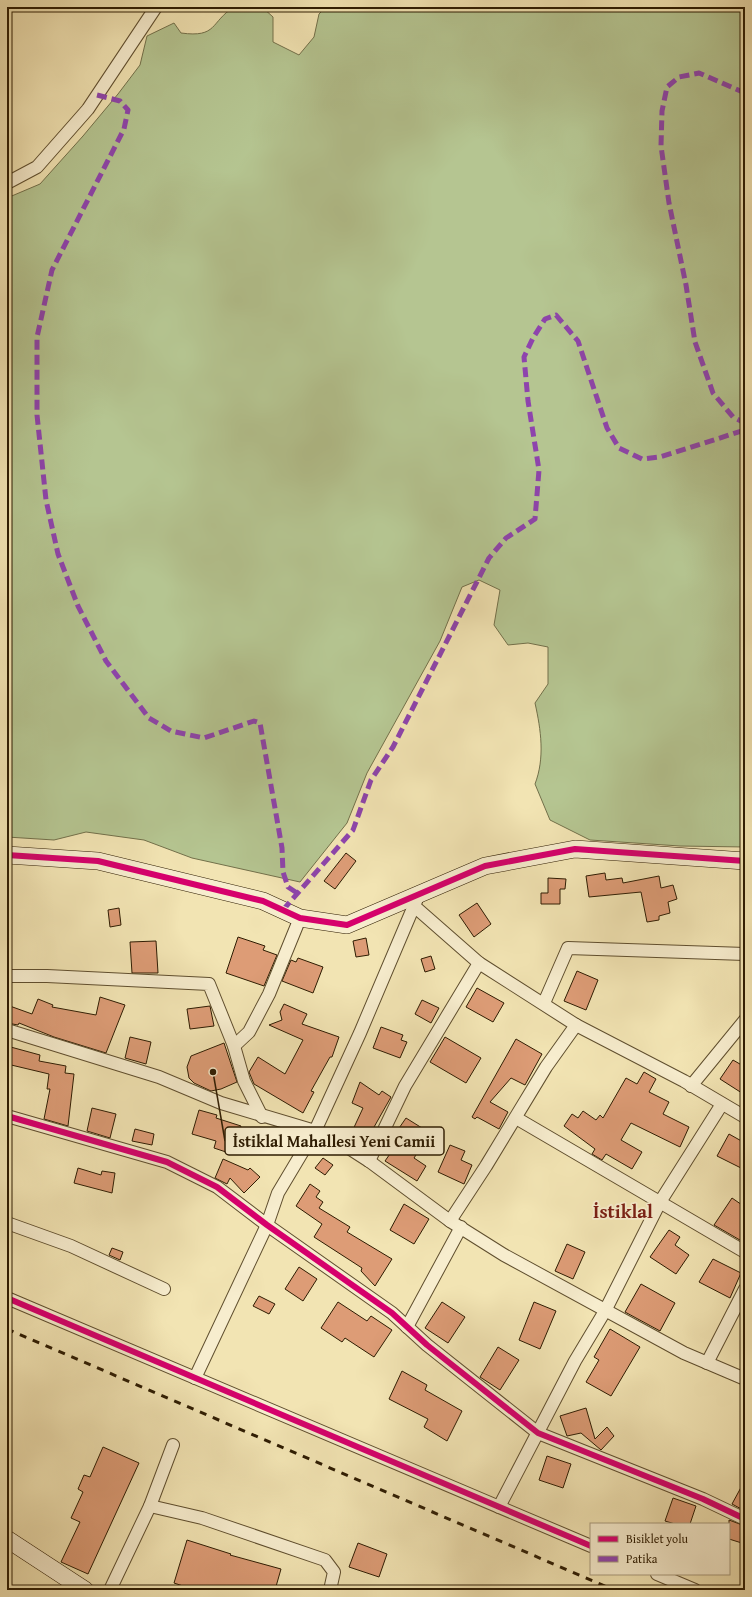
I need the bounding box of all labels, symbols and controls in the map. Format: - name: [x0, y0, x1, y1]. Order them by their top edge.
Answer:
- callout: İstiklal Mahallesi Yeni Camii: [225, 1127, 444, 1155]
- text: İstiklal Mahallesi Yeni Camii: [233, 1129, 435, 1153]
- district label: İstiklal: [593, 1197, 653, 1225]
- legend: [590, 1523, 730, 1575]
- text: Bisiklet yolu: [626, 1530, 689, 1547]
- text: Patika: [626, 1550, 658, 1567]

